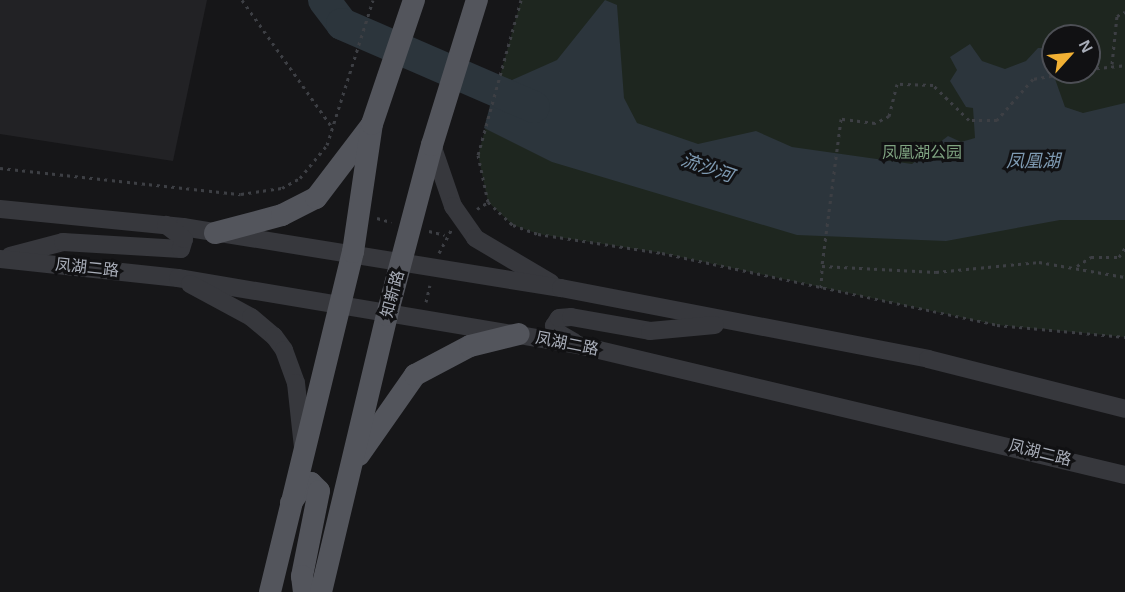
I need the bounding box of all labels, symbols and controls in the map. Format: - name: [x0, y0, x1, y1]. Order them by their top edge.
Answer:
- north arrow: [1041, 24, 1101, 84]
- text: N: [1076, 37, 1096, 56]
- park label: 凤凰湖公园: [882, 143, 962, 163]
- water label: 流沙河: [678, 149, 736, 187]
- water label: 凤凰湖: [1006, 150, 1060, 172]
- street label: 凤湖二路: [54, 255, 120, 281]
- street label: 知新路: [378, 268, 408, 320]
- street label: 凤湖二路: [534, 328, 600, 360]
- street label: 凤湖二路: [1007, 436, 1073, 470]

